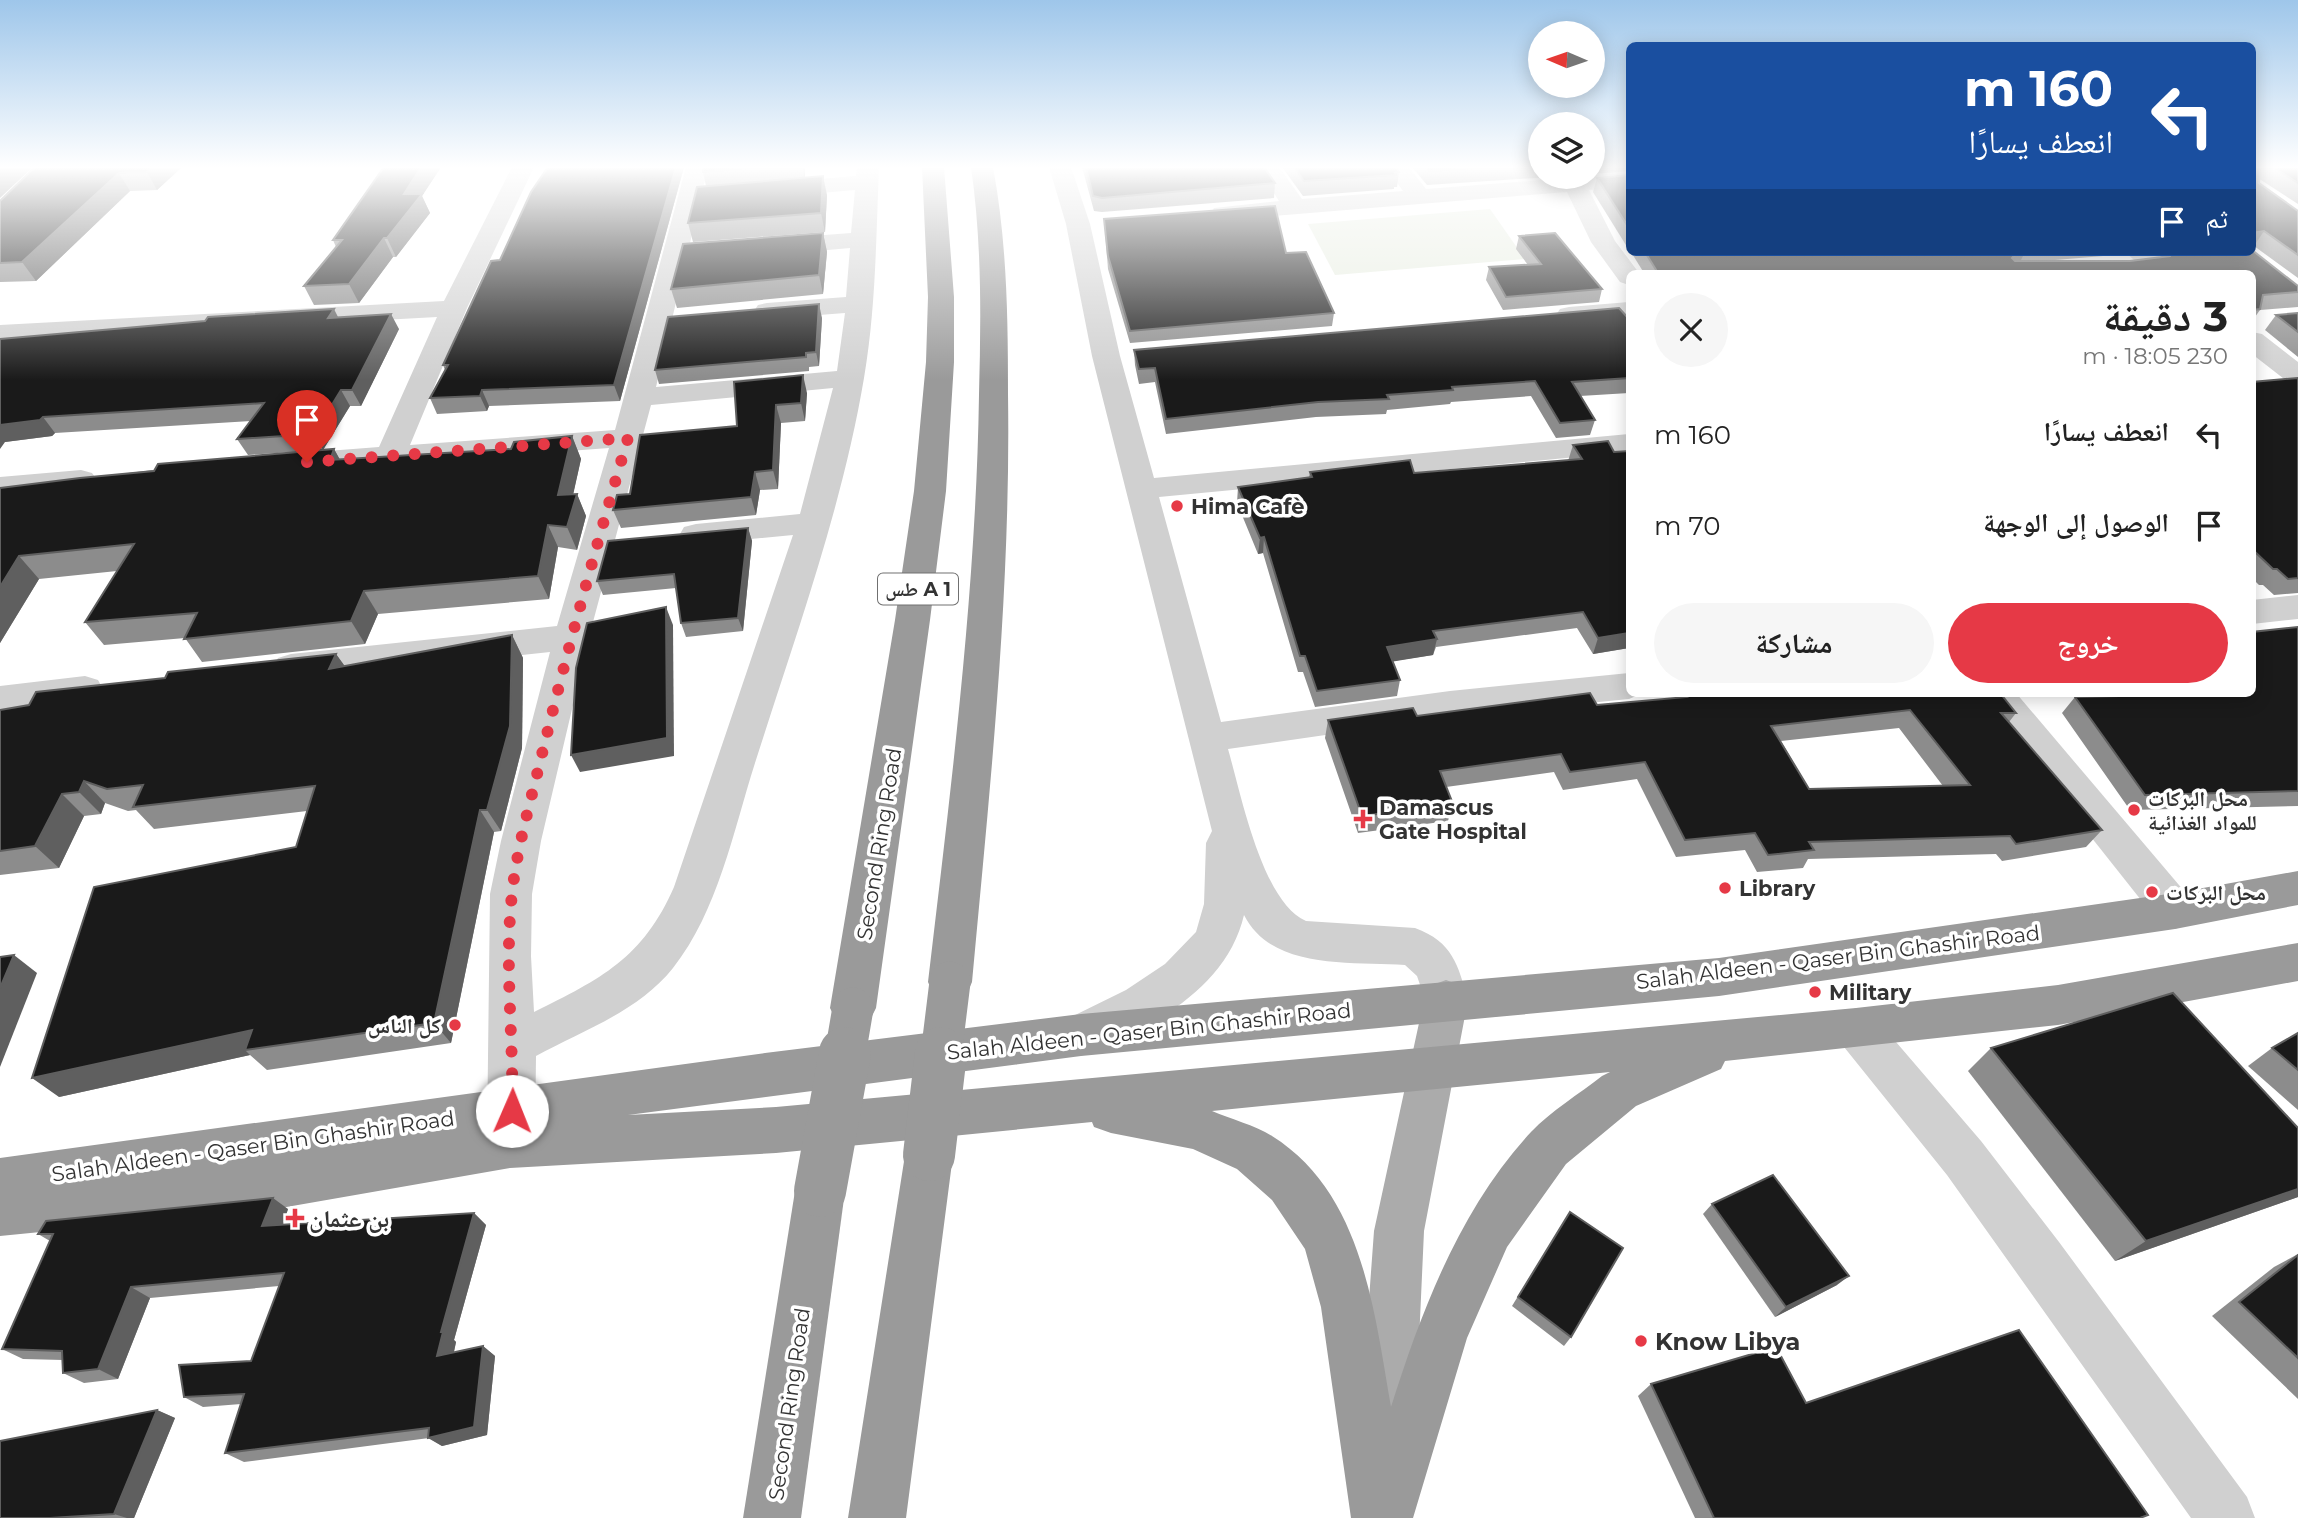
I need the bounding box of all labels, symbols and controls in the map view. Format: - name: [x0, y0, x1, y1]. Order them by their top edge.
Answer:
- north arrow: [1528, 21, 1605, 98]
- map controls: [1528, 21, 1605, 189]
- text: 160 m: [1964, 59, 2113, 118]
- icon: left: [2137, 70, 2228, 161]
- button: layers: [1528, 112, 1605, 189]
- text: انعطف يسارًا: [1968, 122, 2113, 161]
- icon: arrive: [2153, 203, 2191, 241]
- text: ثم: [2205, 203, 2228, 235]
- text: 3 دقيقة: [2103, 290, 2228, 342]
- button: close: [1654, 293, 1728, 367]
- text: 230 m · 18:05: [2082, 342, 2228, 370]
- pin: [277, 390, 337, 462]
- icon: arrive: [288, 401, 326, 439]
- text: انعطف يسارًا: [2044, 416, 2169, 448]
- icon: left: [2190, 416, 2228, 454]
- text: 160 m: [1654, 419, 1731, 451]
- place label: Hima Cafè: [1191, 494, 1305, 519]
- marker: Hima Cafè: [1169, 498, 1185, 514]
- text: الوصول إلى الوجهة: [1983, 507, 2169, 539]
- icon: arrive: [2190, 507, 2228, 545]
- text: 70 m: [1654, 510, 1720, 542]
- road number: طس A 1: [878, 574, 958, 604]
- button: مشاركة: [1654, 603, 1934, 683]
- button: خروج: [1948, 603, 2228, 683]
- street label: Second Ring Road: [851, 746, 907, 942]
- place label: محل البركات للمواد الغذائية: [2148, 786, 2257, 835]
- place label: Damascus Gate Hospital: [1379, 795, 1527, 844]
- marker: محل البركات للمواد الغذائية: [2126, 802, 2142, 818]
- marker: Damascus Gate Hospital: [1353, 809, 1373, 829]
- place label: Library: [1739, 876, 1816, 901]
- marker: Library: [1717, 880, 1733, 896]
- place label: محل البركات: [2166, 880, 2266, 906]
- marker: محل البركات: [2144, 884, 2160, 900]
- street label: Salah Aldeen - Qaser Bin Ghashir Road: [1635, 920, 2041, 994]
- place label: Military: [1829, 980, 1912, 1005]
- marker: Military: [1807, 984, 1823, 1000]
- street label: Salah Aldeen - Qaser Bin Ghashir Road: [946, 997, 1352, 1065]
- place label: كل الناس: [368, 1013, 441, 1039]
- marker: كل الناس: [447, 1017, 463, 1033]
- position arrow: [475, 1074, 549, 1148]
- street label: Salah Aldeen - Qaser Bin Ghashir Road: [50, 1105, 456, 1187]
- place label: بن عثمان: [309, 1204, 389, 1233]
- marker: بن عثمان: [287, 1210, 303, 1226]
- street label: Second Ring Road: [763, 1306, 815, 1502]
- place label: Know Libya: [1655, 1327, 1800, 1356]
- marker: Know Libya: [1633, 1333, 1649, 1349]

